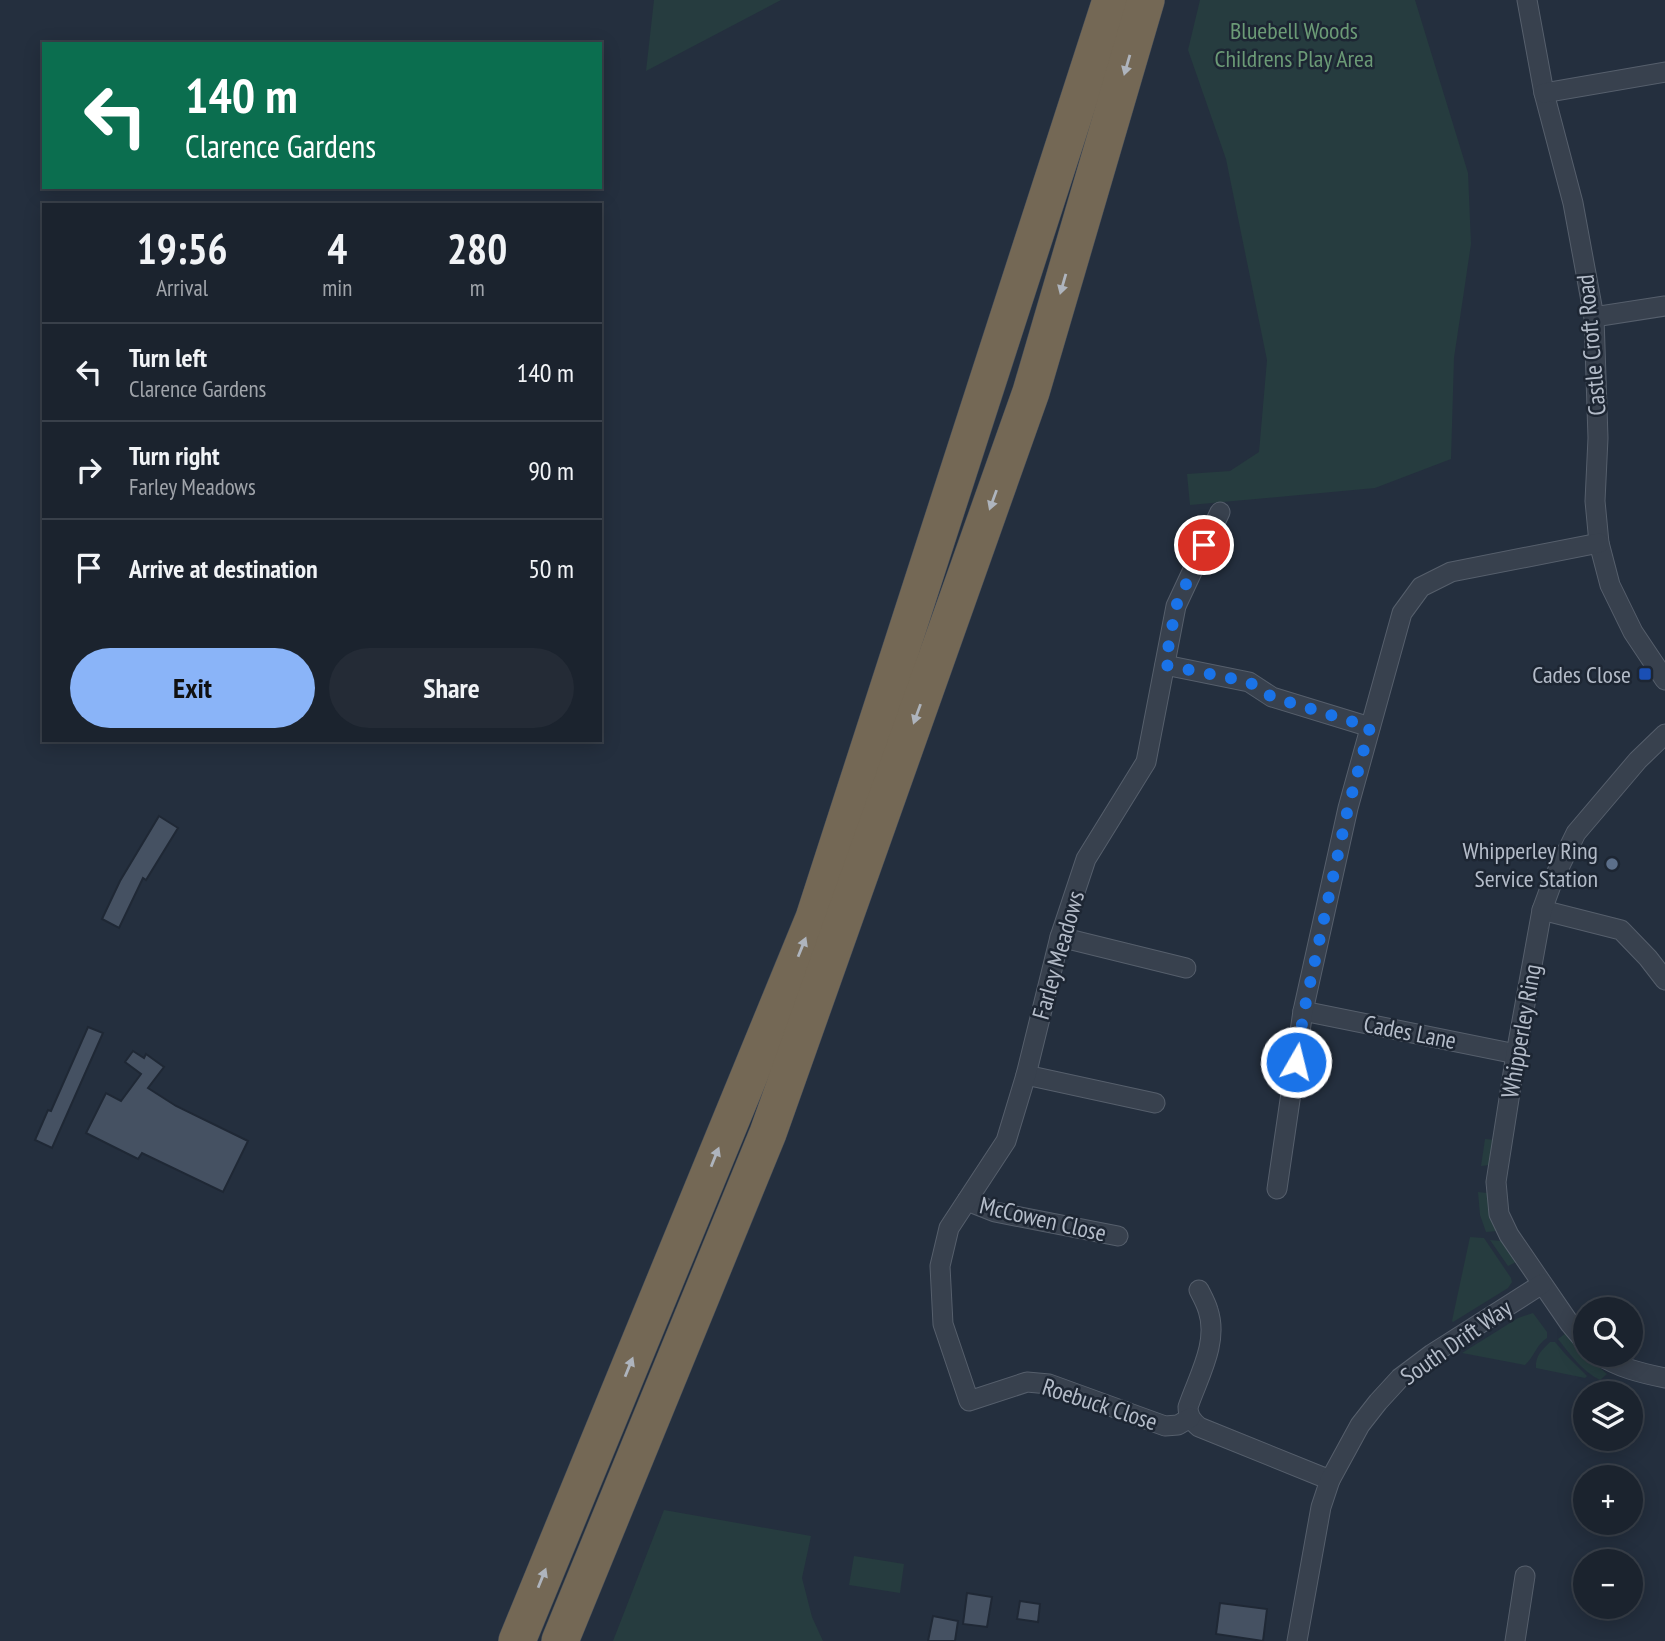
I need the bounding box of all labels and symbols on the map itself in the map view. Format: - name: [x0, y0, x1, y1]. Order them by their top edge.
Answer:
- park label: Bluebell Woods Childrens Play Area: [1214, 15, 1374, 74]
- one-way arrow: [1121, 55, 1131, 76]
- street label: Castle Croft Road: [1569, 273, 1613, 417]
- one-way arrow: [1057, 274, 1067, 295]
- one-way arrow: [987, 490, 998, 511]
- pin: [1174, 515, 1234, 575]
- place label: Cades Close: [1532, 659, 1631, 690]
- marker: Cades Close: [1637, 666, 1653, 682]
- one-way arrow: [911, 704, 922, 725]
- place label: Whipperley Ring Service Station: [1463, 835, 1598, 894]
- marker: Whipperley Ring Service Station: [1604, 856, 1620, 872]
- street label: Farley Meadows: [1025, 887, 1091, 1023]
- one-way arrow: [796, 936, 807, 957]
- street label: Whipperley Ring: [1494, 962, 1548, 1100]
- street label: Cades Lane: [1361, 1008, 1459, 1056]
- position arrow: [1259, 1025, 1333, 1099]
- one-way arrow: [710, 1146, 721, 1167]
- street label: McCowen Close: [977, 1189, 1109, 1249]
- street label: South Drift Way: [1394, 1292, 1518, 1392]
- one-way arrow: [624, 1357, 635, 1378]
- street label: Roebuck Close: [1039, 1371, 1161, 1437]
- one-way arrow: [537, 1567, 548, 1588]

